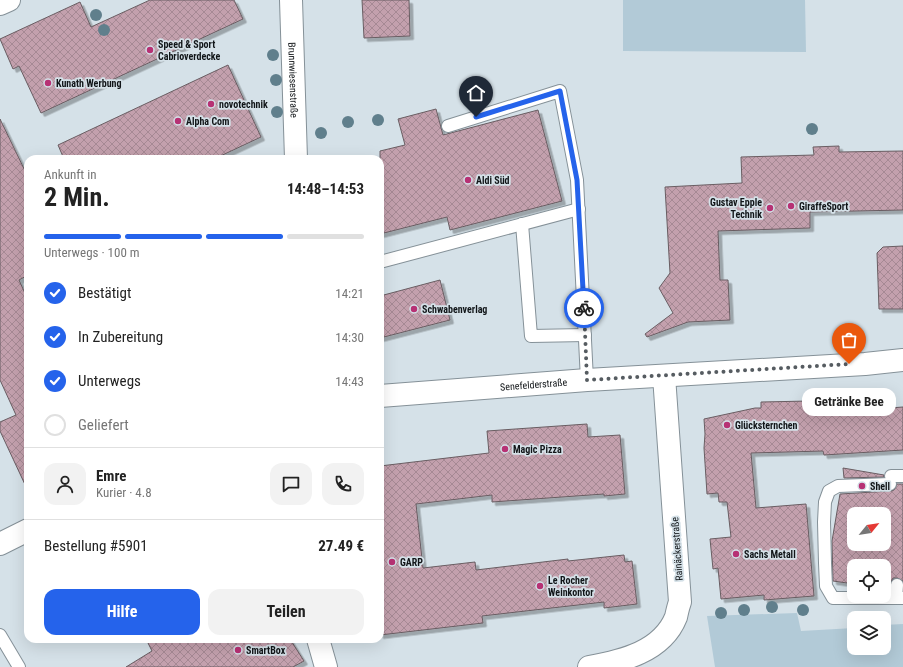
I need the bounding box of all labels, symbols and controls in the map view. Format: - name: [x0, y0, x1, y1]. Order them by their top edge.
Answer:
- place label: Speed & Sport Cabrioverdecke: [158, 39, 221, 62]
- street label: Brunnwiesenstraße: [287, 42, 300, 118]
- marker: Speed & Sport Cabrioverdecke: [145, 45, 155, 55]
- pin: [459, 76, 493, 117]
- marker: Kunath Werbung: [43, 78, 53, 88]
- place label: Kunath Werbung: [56, 78, 122, 89]
- icon: home: [465, 82, 487, 104]
- marker: novotechnik: [206, 99, 216, 109]
- place label: novotechnik: [219, 99, 268, 110]
- marker: Alpha Com: [173, 116, 183, 126]
- place label: Alpha Com: [186, 116, 229, 127]
- text: Ankunft in: [44, 167, 96, 182]
- marker: Aldi Süd: [463, 175, 473, 185]
- place label: Aldi Süd: [476, 175, 510, 186]
- text: 14:48–14:53: [287, 180, 364, 198]
- text: 2 Min.: [44, 182, 110, 212]
- place label: Gustav Epple Technik: [710, 197, 762, 220]
- marker: GiraffeSport: [786, 201, 796, 211]
- place label: GiraffeSport: [799, 201, 848, 212]
- marker: Gustav Epple Technik: [765, 203, 775, 213]
- text: Unterwegs · 100 m: [44, 245, 140, 260]
- icon: check: [44, 282, 66, 304]
- text: Bestätigt: [78, 284, 131, 302]
- text: 14:21: [335, 286, 364, 301]
- courier: [564, 288, 604, 328]
- icon: bike: [573, 297, 595, 319]
- marker: Schwabenverlag: [409, 304, 419, 314]
- place label: Schwabenverlag: [422, 304, 487, 315]
- pin: [832, 323, 866, 364]
- icon: check: [44, 326, 66, 348]
- text: In Zubereitung: [78, 328, 163, 346]
- icon: bag: [838, 329, 860, 351]
- text: 14:30: [335, 330, 364, 345]
- icon: check: [44, 370, 66, 392]
- text: Unterwegs: [78, 372, 141, 390]
- text: 14:43: [335, 374, 364, 389]
- street label: Senefelderstraße: [500, 376, 568, 392]
- callout: Getränke Bee: [802, 388, 896, 416]
- text: Getränke Bee: [814, 394, 884, 409]
- text: Geliefert: [78, 416, 129, 434]
- marker: Glücksternchen: [722, 420, 732, 430]
- place label: Glücksternchen: [735, 420, 798, 431]
- marker: Magic Pizza: [500, 444, 510, 454]
- place label: Magic Pizza: [513, 444, 562, 455]
- button: person: [44, 463, 86, 505]
- button: chat: [270, 463, 312, 505]
- button: phone: [322, 463, 364, 505]
- text: Emre: [96, 467, 127, 485]
- marker: Shell: [857, 481, 867, 491]
- place label: Shell: [870, 481, 890, 492]
- text: Kurier · 4.8: [96, 485, 152, 500]
- north arrow: [847, 507, 891, 551]
- map controls: [847, 507, 891, 655]
- street label: Rainäckerstraße: [669, 516, 685, 581]
- text: Bestellung #5901: [44, 537, 148, 555]
- text: 27.49 €: [318, 537, 364, 555]
- marker: Sachs Metall: [731, 549, 741, 559]
- place label: Sachs Metall: [744, 549, 796, 560]
- marker: GARP: [387, 557, 397, 567]
- place label: GARP: [400, 557, 423, 568]
- button: locate: [847, 559, 891, 603]
- place label: Le Rocher Weinkontor: [548, 575, 594, 598]
- marker: Le Rocher Weinkontor: [535, 581, 545, 591]
- button: Hilfe: [44, 589, 200, 635]
- button: Teilen: [208, 589, 364, 635]
- button: layers: [847, 611, 891, 655]
- marker: SmartBox: [233, 645, 243, 655]
- place label: SmartBox: [246, 645, 286, 656]

